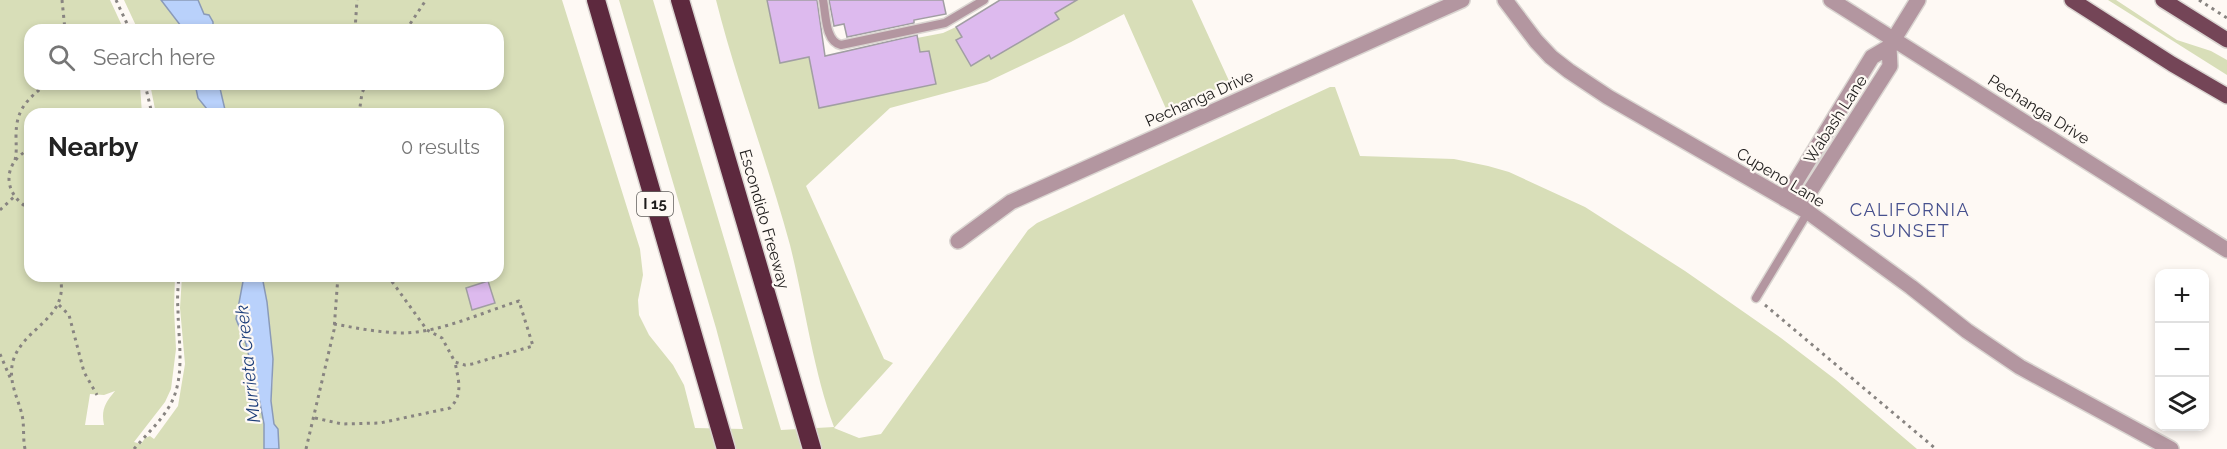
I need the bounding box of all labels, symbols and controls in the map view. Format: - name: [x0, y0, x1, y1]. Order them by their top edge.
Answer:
- search box: [24, 24, 504, 90]
- icon: search: [45, 41, 78, 74]
- text: Search here: [93, 44, 215, 70]
- street label: Pechanga Drive: [1142, 66, 1256, 131]
- street label: Pechanga Drive: [1984, 71, 2093, 148]
- street label: Wabash Lane: [1800, 72, 1871, 167]
- text: Nearby: [48, 132, 138, 162]
- text: 0 results: [401, 135, 480, 159]
- street label: Cupeno Lane: [1733, 144, 1828, 211]
- street label: Escondido Freeway: [735, 147, 794, 292]
- road number: I 15: [637, 192, 673, 216]
- district label: CALIFORNIA SUNSET: [1850, 199, 1970, 241]
- map controls: [2155, 269, 2209, 431]
- button: +: [2155, 269, 2209, 323]
- water label: Murrieta Creek: [231, 304, 264, 424]
- button: −: [2155, 323, 2209, 377]
- button: layers: [2155, 377, 2209, 431]

